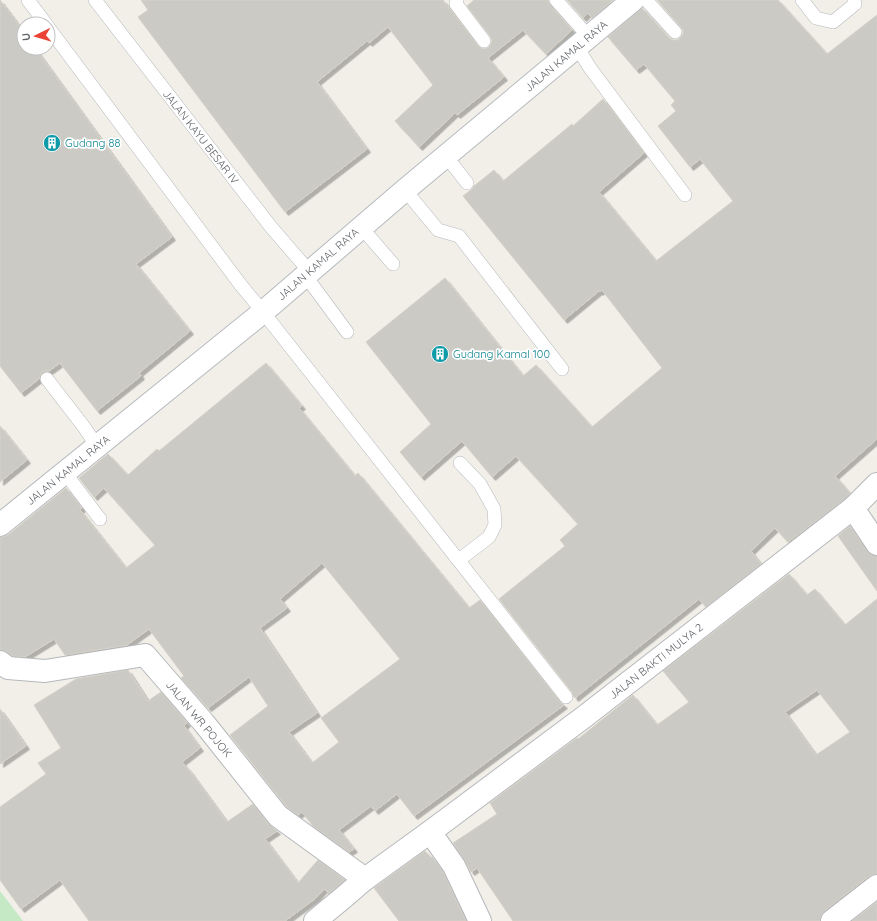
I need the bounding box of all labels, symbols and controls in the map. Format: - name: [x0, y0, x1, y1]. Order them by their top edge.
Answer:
- north arrow: [16, 16, 56, 56]
- street label: JALAN KAMAL RAYA: [522, 17, 610, 95]
- text: U: [19, 32, 33, 41]
- street label: JALAN KAYU BESAR IV: [160, 87, 242, 187]
- building icon: Gudang 88: [42, 133, 62, 153]
- place label: Gudang 88: [65, 136, 120, 150]
- street label: JALAN KAMAL RAYA: [274, 225, 362, 303]
- building icon: Gudang Kamal 100: [430, 344, 450, 364]
- place label: Gudang Kamal 100: [453, 347, 550, 361]
- street label: JALAN KAMAL RAYA: [23, 432, 113, 508]
- street label: JALAN BAKTI MULYA 2: [606, 620, 706, 702]
- street label: JALAN WR POJOK: [163, 678, 235, 760]

